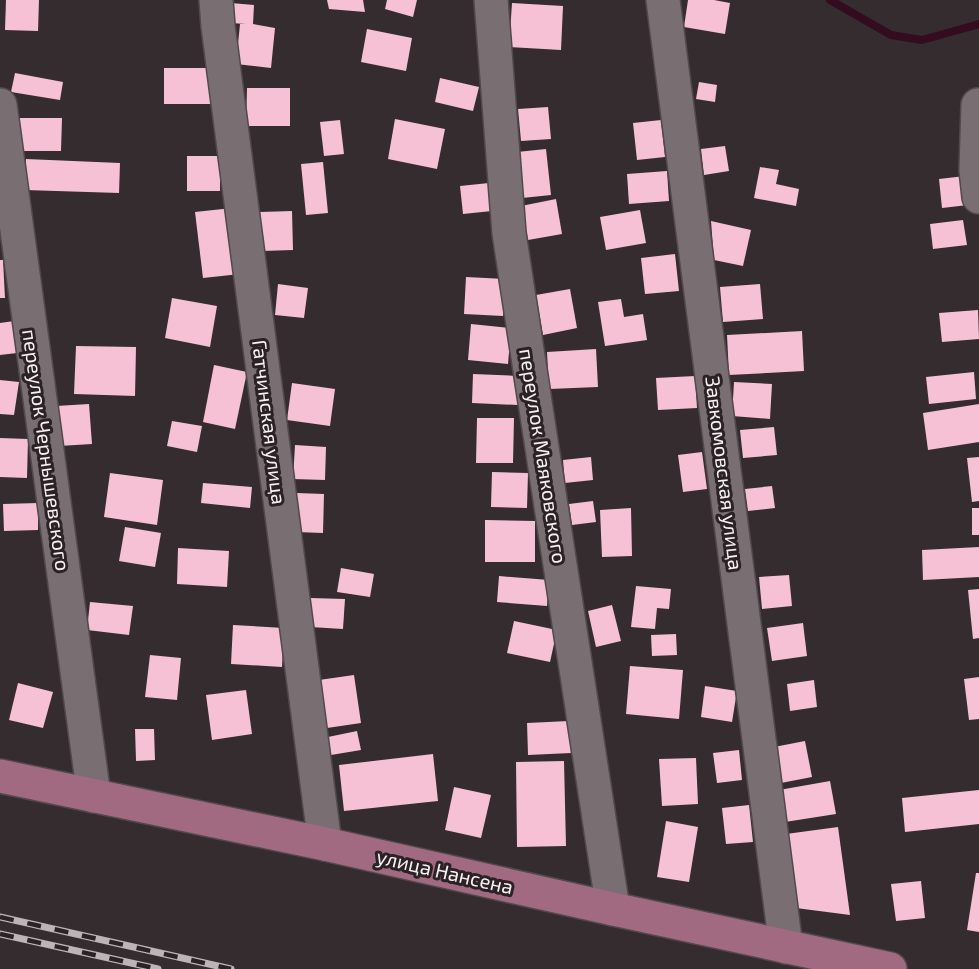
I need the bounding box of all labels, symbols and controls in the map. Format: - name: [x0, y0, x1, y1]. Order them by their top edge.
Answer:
- street label: переулок Чернышевского: [17, 328, 76, 573]
- street label: Гатчинская улица: [247, 338, 292, 506]
- street label: переулок Маяковского: [514, 347, 573, 565]
- street label: Завкомовская улица: [700, 375, 749, 572]
- street label: улица Нансена: [374, 844, 516, 899]

